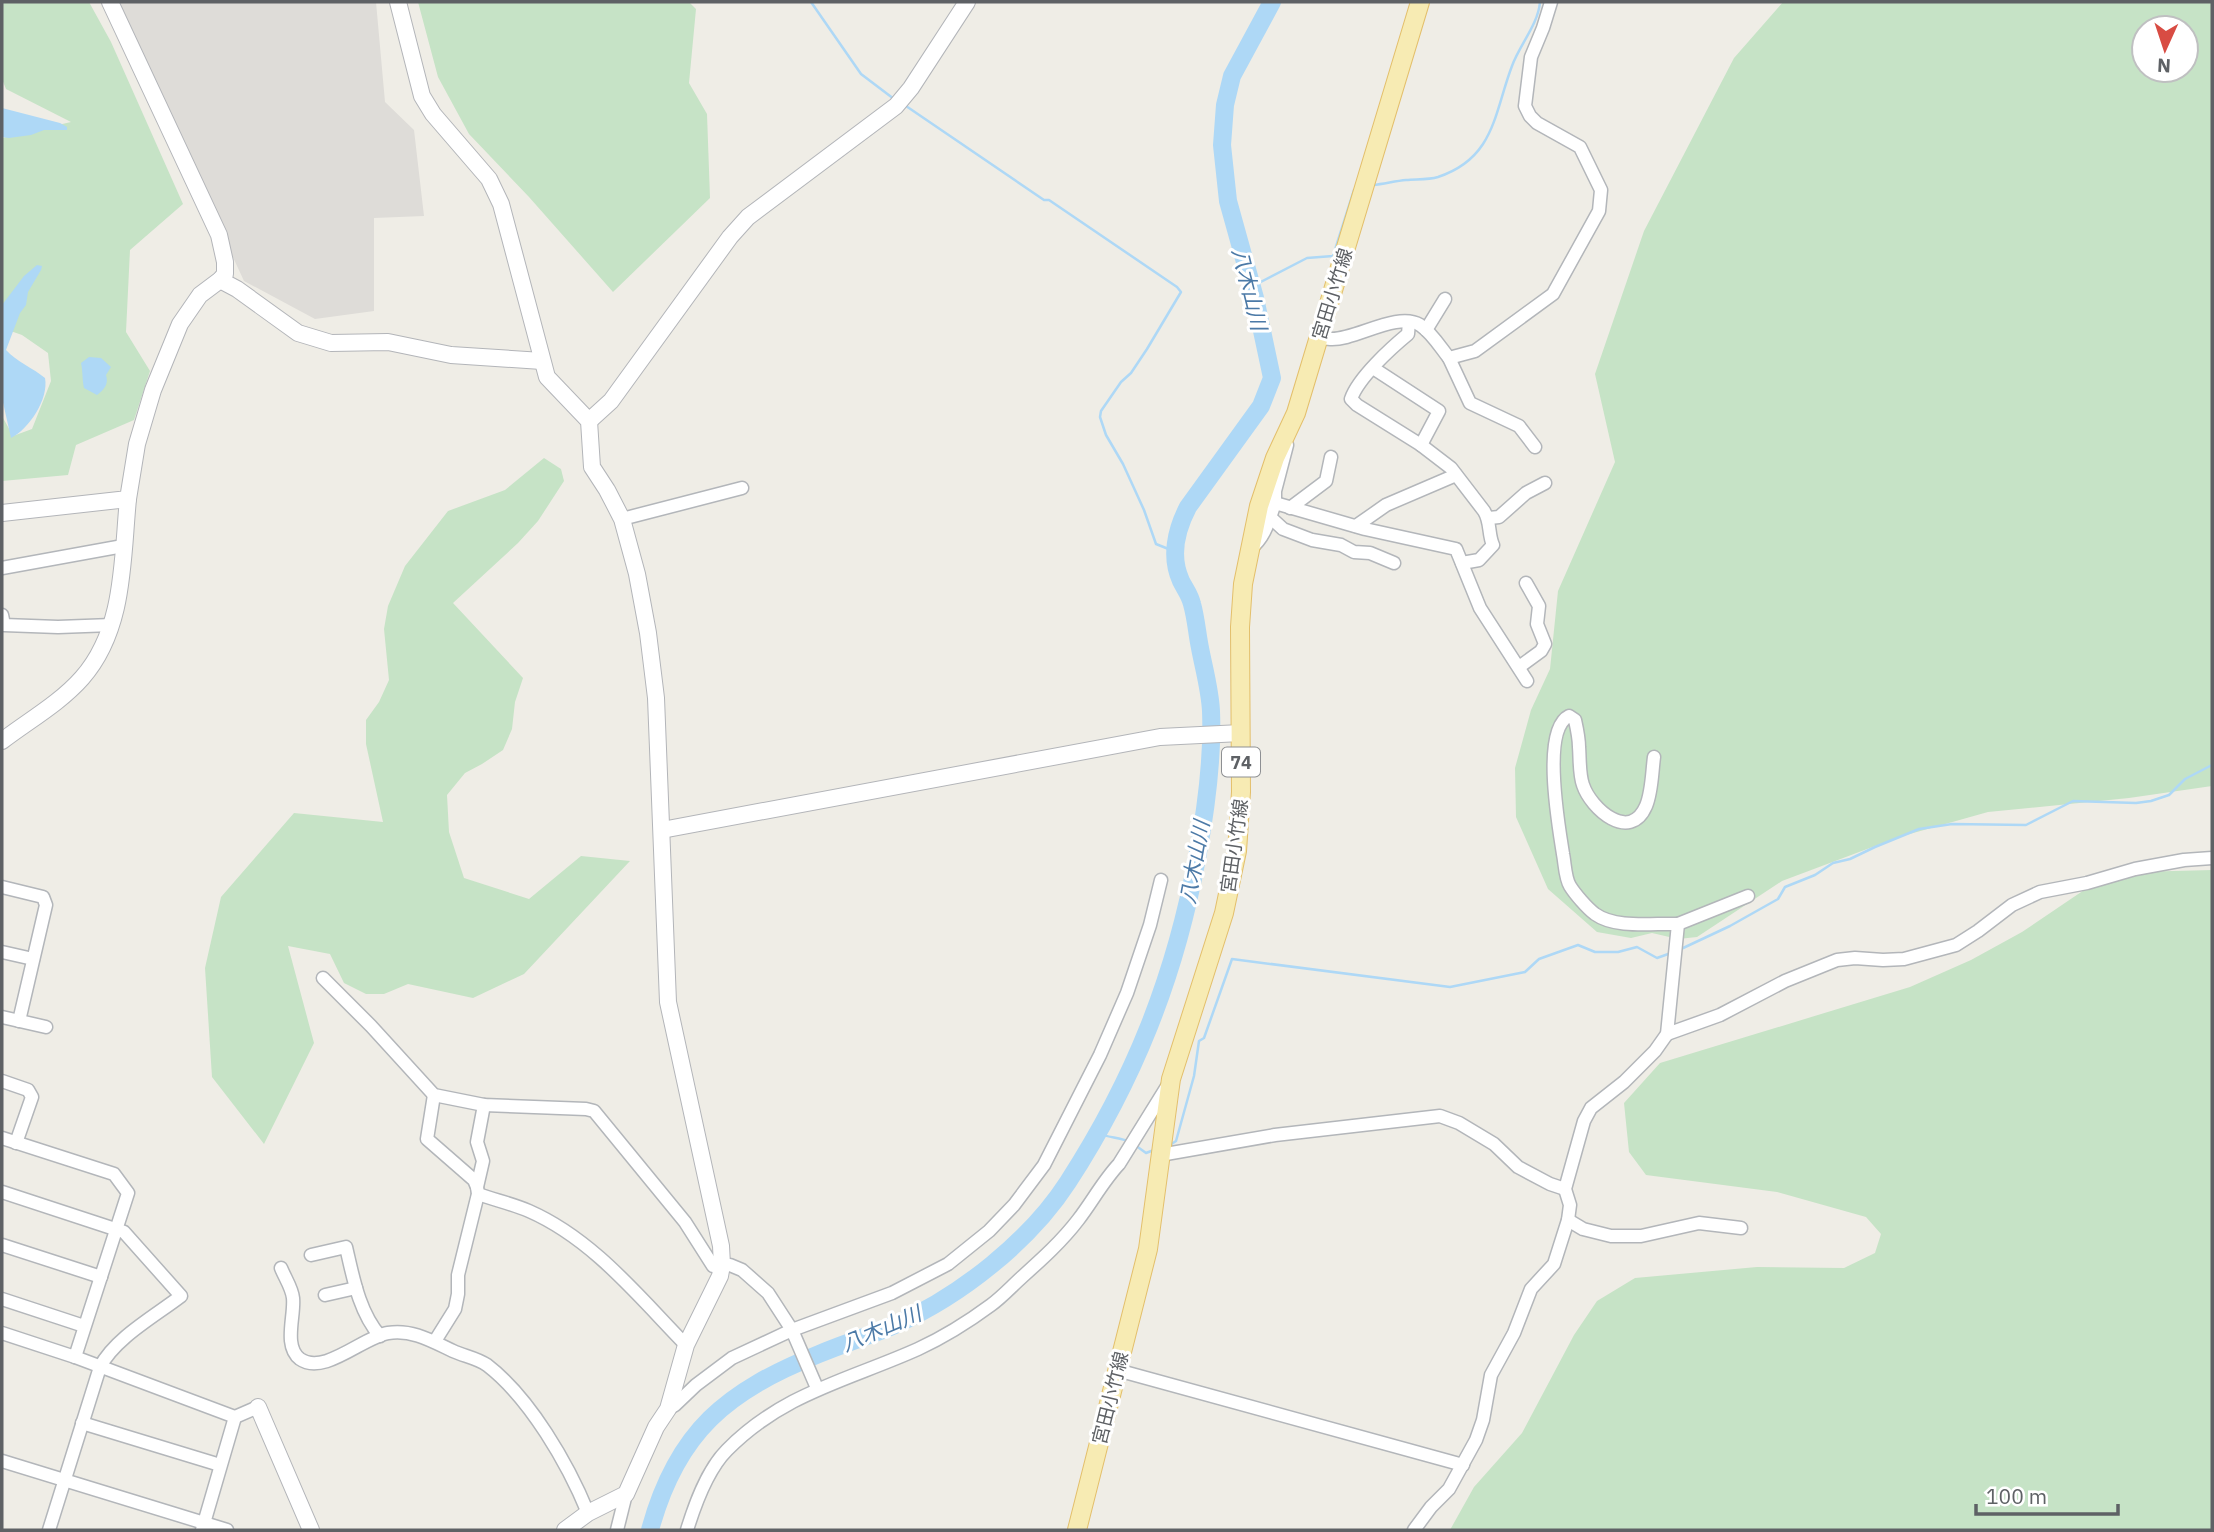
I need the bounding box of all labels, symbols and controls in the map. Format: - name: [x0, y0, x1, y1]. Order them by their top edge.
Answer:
- north arrow: [2130, 14, 2200, 84]
- text: N: [2157, 54, 2172, 78]
- water label: 八木山川: [1226, 245, 1274, 335]
- street label: 宮田小竹線: [1307, 245, 1357, 343]
- road number: 74: [1222, 748, 1260, 776]
- street label: 宮田小竹線: [1216, 797, 1252, 895]
- water label: 八木山川: [1173, 816, 1215, 906]
- water label: 八木山川: [837, 1298, 927, 1357]
- street label: 宮田小竹線: [1087, 1349, 1133, 1447]
- scale bar: [1976, 1472, 2118, 1516]
- text: 100 m: [1986, 1482, 2047, 1510]

